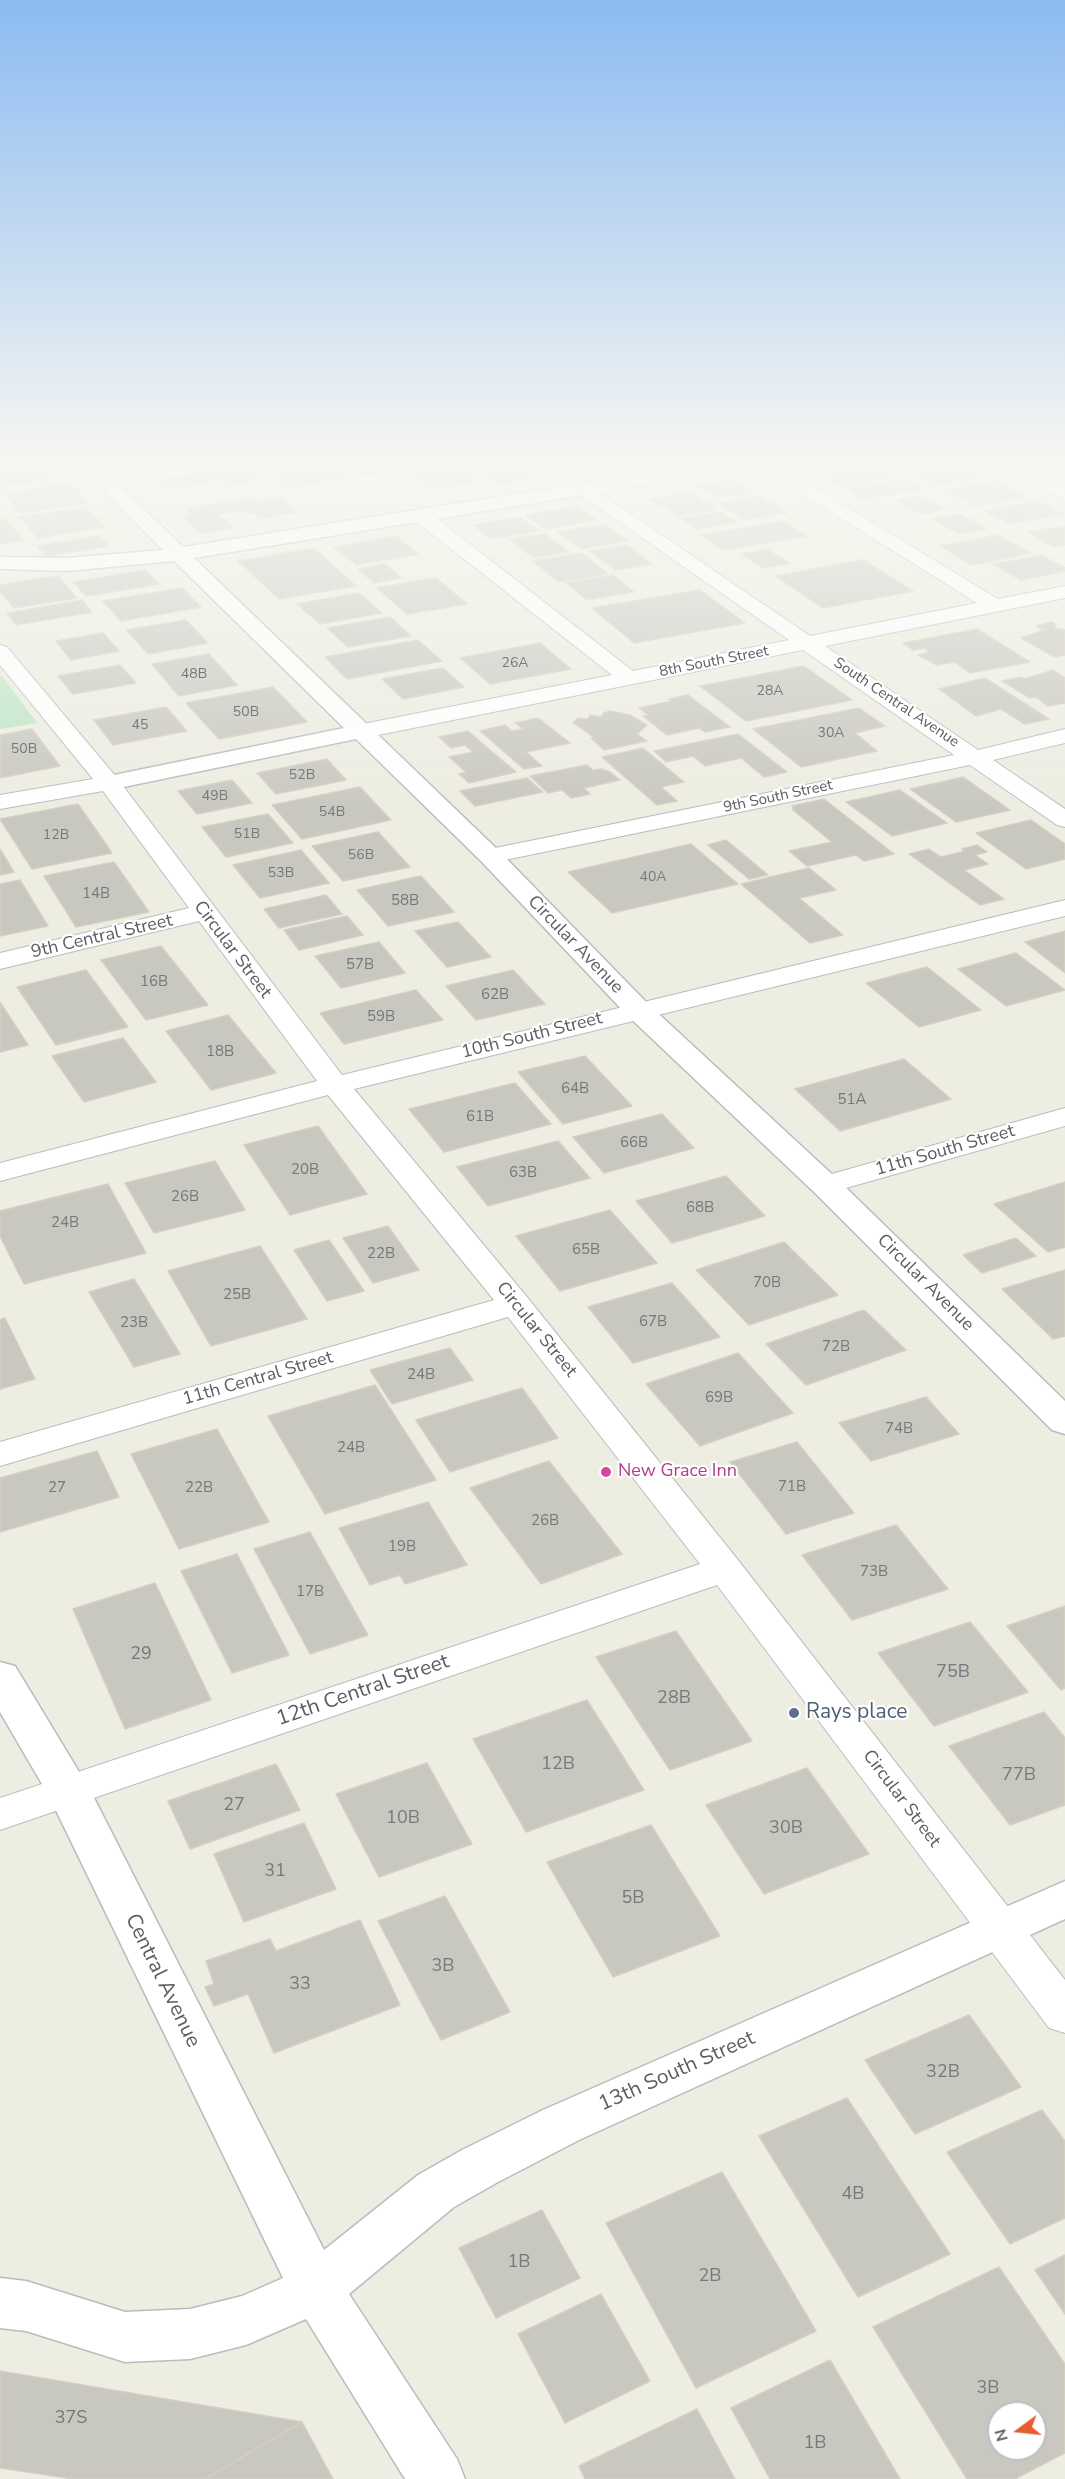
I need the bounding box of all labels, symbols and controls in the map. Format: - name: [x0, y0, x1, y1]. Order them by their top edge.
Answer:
- street label: 8th South Street: [658, 643, 770, 681]
- street label: South Central Avenue: [830, 654, 962, 752]
- house number: 26A: [501, 656, 529, 672]
- house number: 48B: [181, 667, 207, 683]
- house number: 28A: [756, 684, 784, 700]
- house number: 50B: [233, 705, 259, 721]
- house number: 45: [132, 718, 148, 734]
- house number: 30A: [817, 726, 845, 742]
- house number: 50B: [11, 742, 37, 758]
- house number: 52B: [289, 768, 315, 784]
- street label: 9th South Street: [722, 777, 834, 817]
- house number: 49B: [202, 789, 228, 805]
- house number: 54B: [319, 805, 345, 821]
- house number: 51B: [234, 827, 260, 843]
- house number: 12B: [43, 828, 69, 844]
- house number: 56B: [348, 848, 374, 864]
- house number: 53B: [268, 866, 294, 882]
- house number: 40A: [639, 870, 667, 886]
- house number: 14B: [82, 885, 110, 903]
- street label: Circular Avenue: [523, 891, 627, 999]
- house number: 58B: [391, 892, 419, 910]
- street label: Circular Street: [188, 897, 276, 1003]
- street label: 9th Central Street: [29, 910, 175, 964]
- house number: 57B: [346, 956, 374, 974]
- house number: 16B: [140, 973, 168, 991]
- house number: 62B: [481, 986, 509, 1004]
- house number: 59B: [367, 1008, 395, 1026]
- street label: 10th South Street: [459, 1008, 605, 1064]
- house number: 18B: [206, 1043, 234, 1061]
- house number: 64B: [561, 1080, 589, 1098]
- house number: 51A: [838, 1091, 866, 1109]
- house number: 61B: [466, 1108, 494, 1126]
- street label: 11th South Street: [873, 1121, 1017, 1181]
- house number: 66B: [620, 1134, 648, 1152]
- house number: 20B: [291, 1161, 319, 1179]
- house number: 63B: [509, 1164, 537, 1182]
- house number: 26B: [171, 1188, 199, 1206]
- house number: 68B: [686, 1199, 714, 1217]
- house number: 24B: [51, 1214, 79, 1232]
- street label: Circular Avenue: [872, 1230, 978, 1336]
- house number: 65B: [572, 1241, 600, 1259]
- house number: 22B: [367, 1245, 395, 1263]
- house number: 70B: [753, 1274, 781, 1292]
- street label: Circular Street: [491, 1278, 581, 1382]
- house number: 25B: [223, 1286, 251, 1304]
- house number: 67B: [639, 1313, 667, 1331]
- house number: 23B: [120, 1314, 148, 1332]
- house number: 72B: [822, 1338, 850, 1356]
- street label: 11th Central Street: [180, 1347, 336, 1411]
- house number: 24B: [407, 1366, 435, 1384]
- house number: 69B: [705, 1389, 733, 1407]
- house number: 74B: [885, 1420, 913, 1438]
- house number: 24B: [337, 1439, 365, 1457]
- place label: New Grace Inn: [618, 1461, 737, 1483]
- marker: New Grace Inn: [599, 1465, 613, 1479]
- house number: 71B: [778, 1478, 806, 1496]
- house number: 27: [48, 1479, 66, 1497]
- house number: 22B: [185, 1479, 213, 1497]
- house number: 26B: [531, 1512, 559, 1530]
- house number: 19B: [388, 1538, 416, 1556]
- house number: 73B: [860, 1563, 888, 1581]
- house number: 17B: [296, 1583, 324, 1601]
- house number: 29: [130, 1644, 152, 1666]
- street label: 12th Central Street: [273, 1650, 453, 1732]
- house number: 75B: [936, 1662, 970, 1684]
- house number: 28B: [657, 1688, 691, 1710]
- place label: Rays place: [806, 1700, 907, 1726]
- marker: Rays place: [787, 1706, 801, 1720]
- street label: Circular Street: [857, 1746, 945, 1852]
- house number: 12B: [541, 1754, 575, 1776]
- house number: 77B: [1002, 1765, 1036, 1787]
- house number: 27: [223, 1795, 245, 1817]
- house number: 10B: [386, 1808, 420, 1830]
- house number: 30B: [769, 1818, 803, 1840]
- house number: 31: [264, 1861, 286, 1883]
- house number: 5B: [622, 1888, 644, 1910]
- street label: Central Avenue: [119, 1910, 205, 2052]
- house number: 3B: [432, 1956, 454, 1978]
- house number: 33: [289, 1974, 311, 1996]
- street label: 13th South Street: [595, 2026, 759, 2118]
- house number: 32B: [926, 2062, 960, 2084]
- house number: 4B: [842, 2184, 864, 2206]
- house number: 1B: [508, 2252, 530, 2274]
- house number: 2B: [699, 2266, 721, 2288]
- house number: 3B: [977, 2378, 999, 2400]
- north arrow: [987, 2401, 1047, 2461]
- house number: 37S: [55, 2408, 87, 2430]
- text: N: [989, 2427, 1014, 2444]
- house number: 1B: [804, 2433, 826, 2455]

